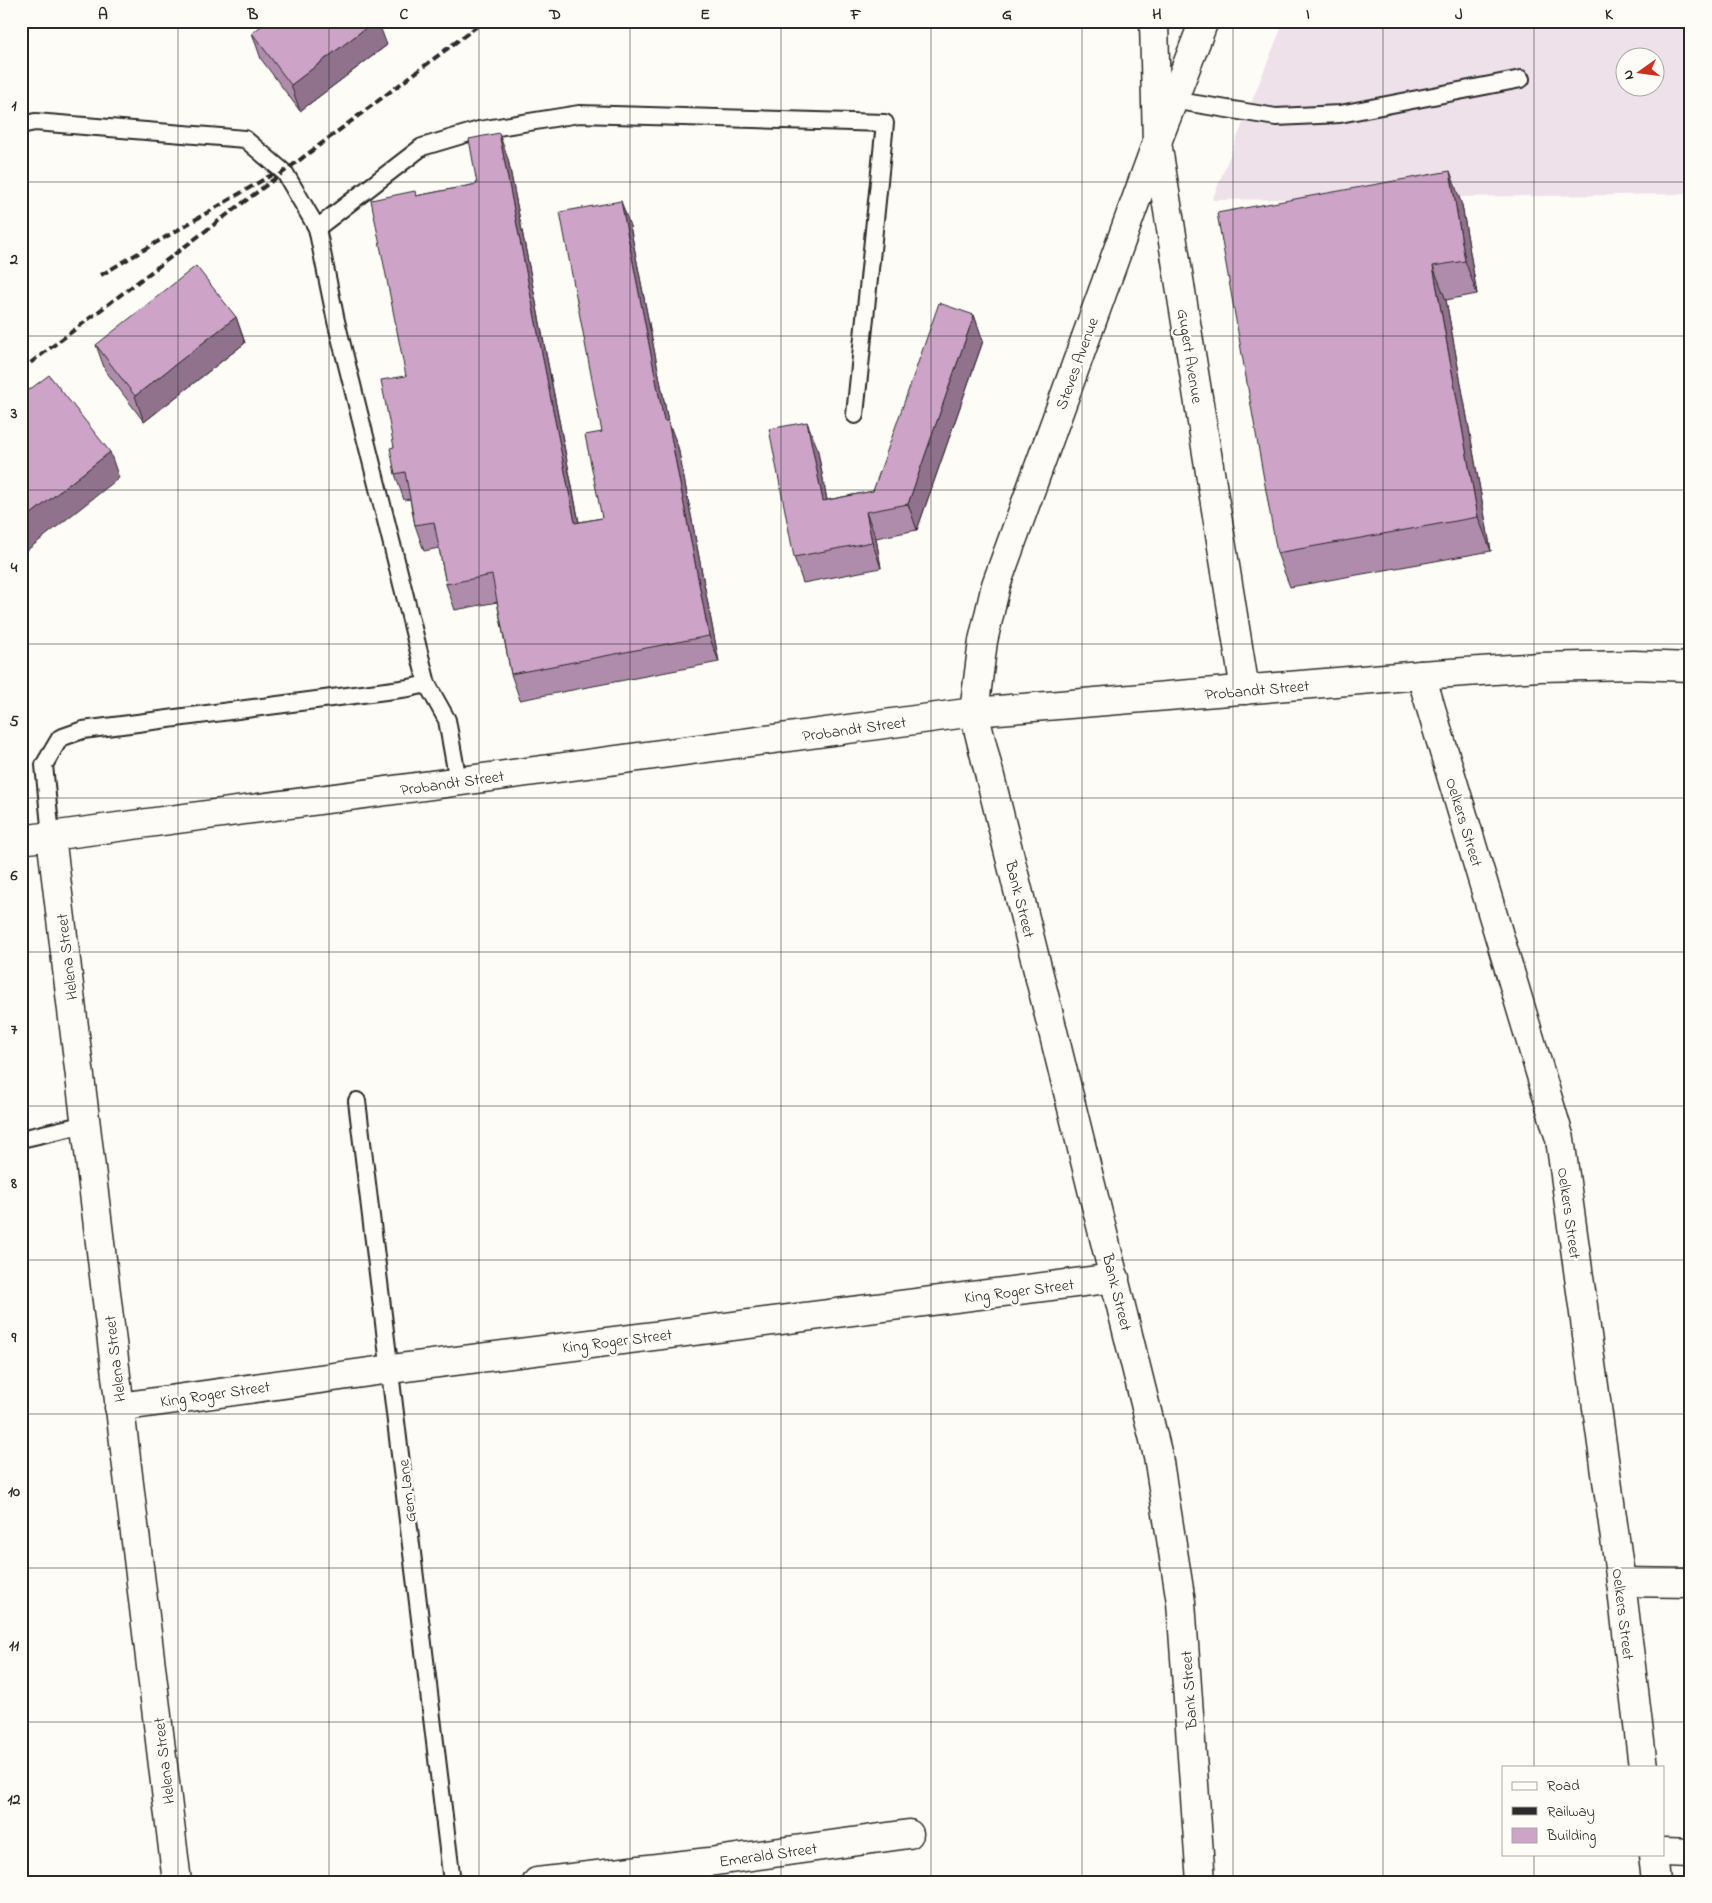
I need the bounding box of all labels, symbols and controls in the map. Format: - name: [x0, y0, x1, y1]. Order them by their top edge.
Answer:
- text: A: [98, 3, 108, 27]
- text: B: [247, 3, 259, 27]
- text: C: [400, 3, 409, 27]
- text: D: [548, 3, 561, 27]
- text: E: [700, 3, 710, 27]
- text: F: [850, 3, 862, 27]
- text: G: [1002, 3, 1012, 27]
- text: H: [1152, 3, 1162, 27]
- text: I: [1306, 3, 1310, 27]
- text: J: [1455, 3, 1463, 27]
- text: K: [1605, 3, 1614, 27]
- north arrow: [1614, 48, 1664, 98]
- text: N: [1618, 68, 1640, 82]
- text: 1: [11, 94, 17, 118]
- text: 2: [9, 248, 18, 272]
- street label: Gugert Avenue: [1170, 307, 1208, 406]
- street label: Steves Avenue: [1050, 313, 1106, 413]
- text: 3: [10, 402, 18, 426]
- text: 4: [10, 556, 18, 580]
- street label: Probandt Street: [1204, 674, 1311, 708]
- text: 5: [9, 710, 19, 734]
- street label: Probandt Street: [801, 711, 908, 749]
- street label: Probandt Street: [399, 765, 506, 803]
- street label: Oelkers Street: [1438, 775, 1488, 871]
- street label: Bank Street: [998, 857, 1040, 941]
- text: 6: [9, 864, 18, 888]
- street label: Helena Street: [51, 911, 85, 1001]
- text: 7: [11, 1018, 18, 1042]
- street label: Oelkers Street: [1550, 1166, 1586, 1261]
- text: 8: [10, 1172, 17, 1196]
- street label: Bank Street: [1095, 1250, 1137, 1334]
- street label: King Roger Street: [963, 1273, 1076, 1311]
- street label: Helena Street: [99, 1313, 133, 1403]
- street label: King Roger Street: [561, 1323, 674, 1361]
- text: 9: [11, 1326, 17, 1350]
- street label: King Roger Street: [159, 1375, 272, 1415]
- street label: Gem Lane: [392, 1457, 424, 1524]
- text: 10: [8, 1480, 20, 1504]
- street label: Oelkers Street: [1605, 1567, 1640, 1662]
- text: 11: [9, 1634, 20, 1658]
- street label: Bank Street: [1175, 1649, 1205, 1731]
- street label: Helena Street: [148, 1715, 182, 1805]
- legend: [1502, 1766, 1664, 1856]
- text: Road: [1547, 1775, 1580, 1797]
- text: 12: [7, 1788, 21, 1812]
- text: Railway: [1547, 1801, 1595, 1824]
- text: Building: [1546, 1825, 1596, 1848]
- street label: Emerald Street: [718, 1837, 820, 1875]

